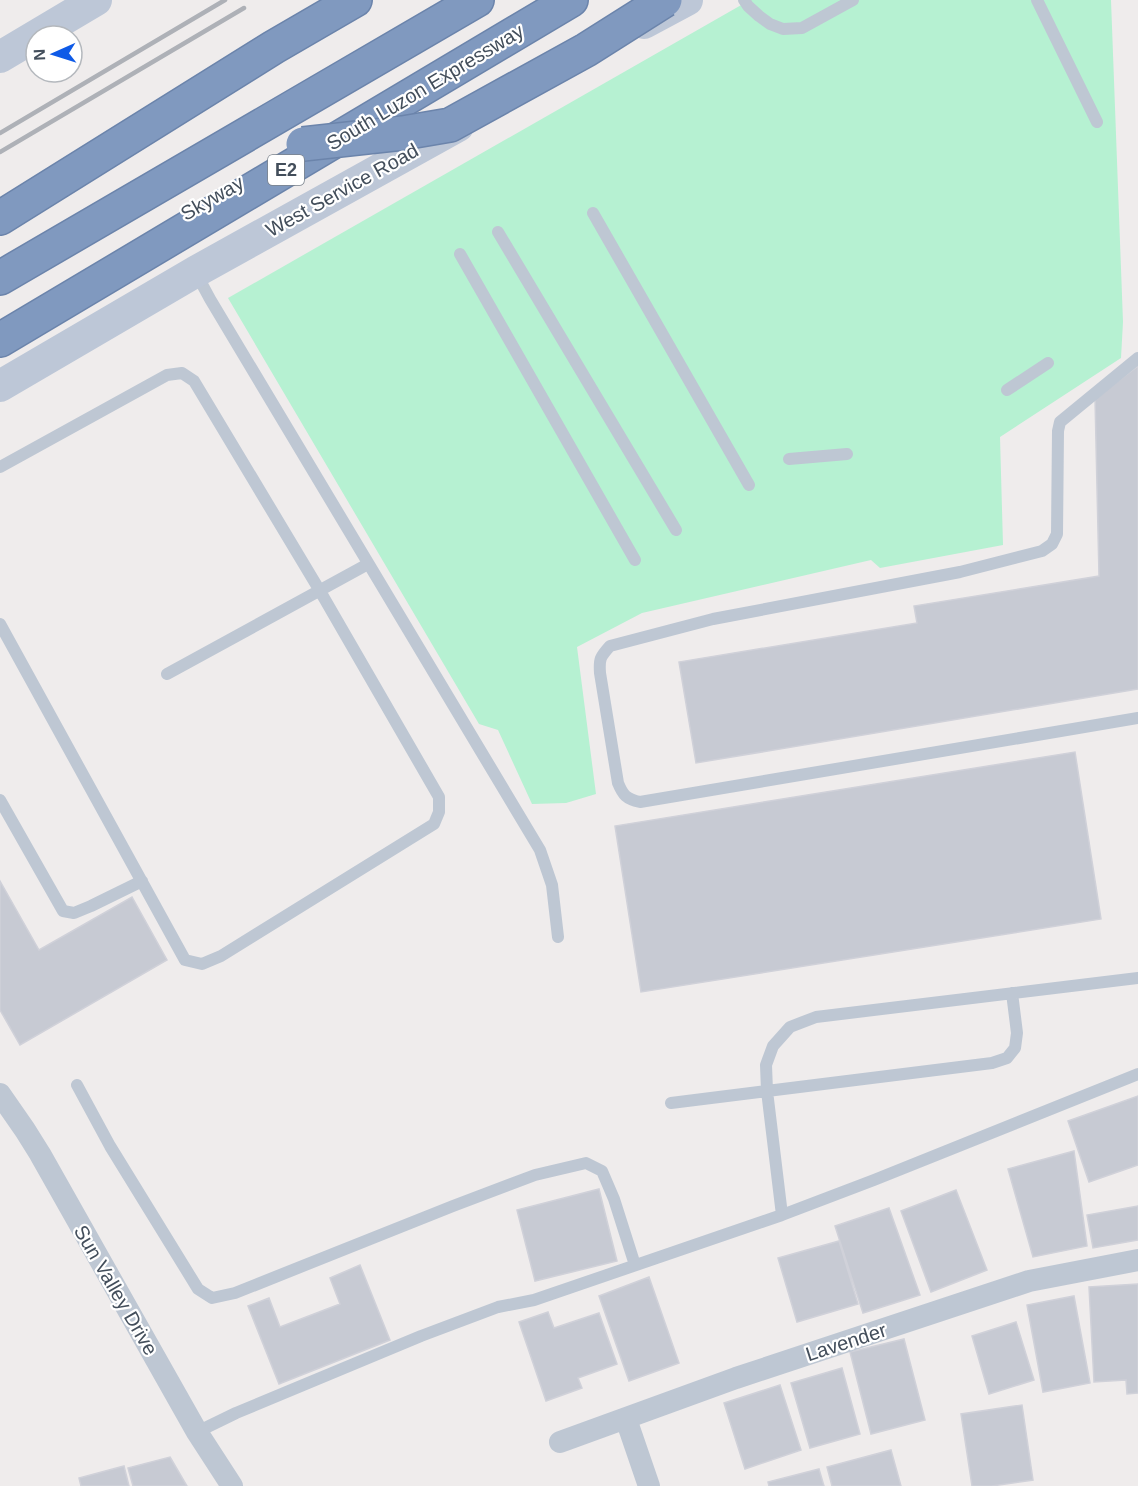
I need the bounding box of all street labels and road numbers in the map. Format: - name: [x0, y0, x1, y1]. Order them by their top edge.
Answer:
- street label: South Luzon Expressway: [323, 19, 527, 155]
- street label: West Service Road: [262, 139, 422, 241]
- road number: E2: [268, 155, 304, 185]
- street label: Skyway: [177, 171, 247, 225]
- street label: Sun Valley Drive: [70, 1221, 162, 1359]
- street label: Lavender: [803, 1319, 889, 1365]

